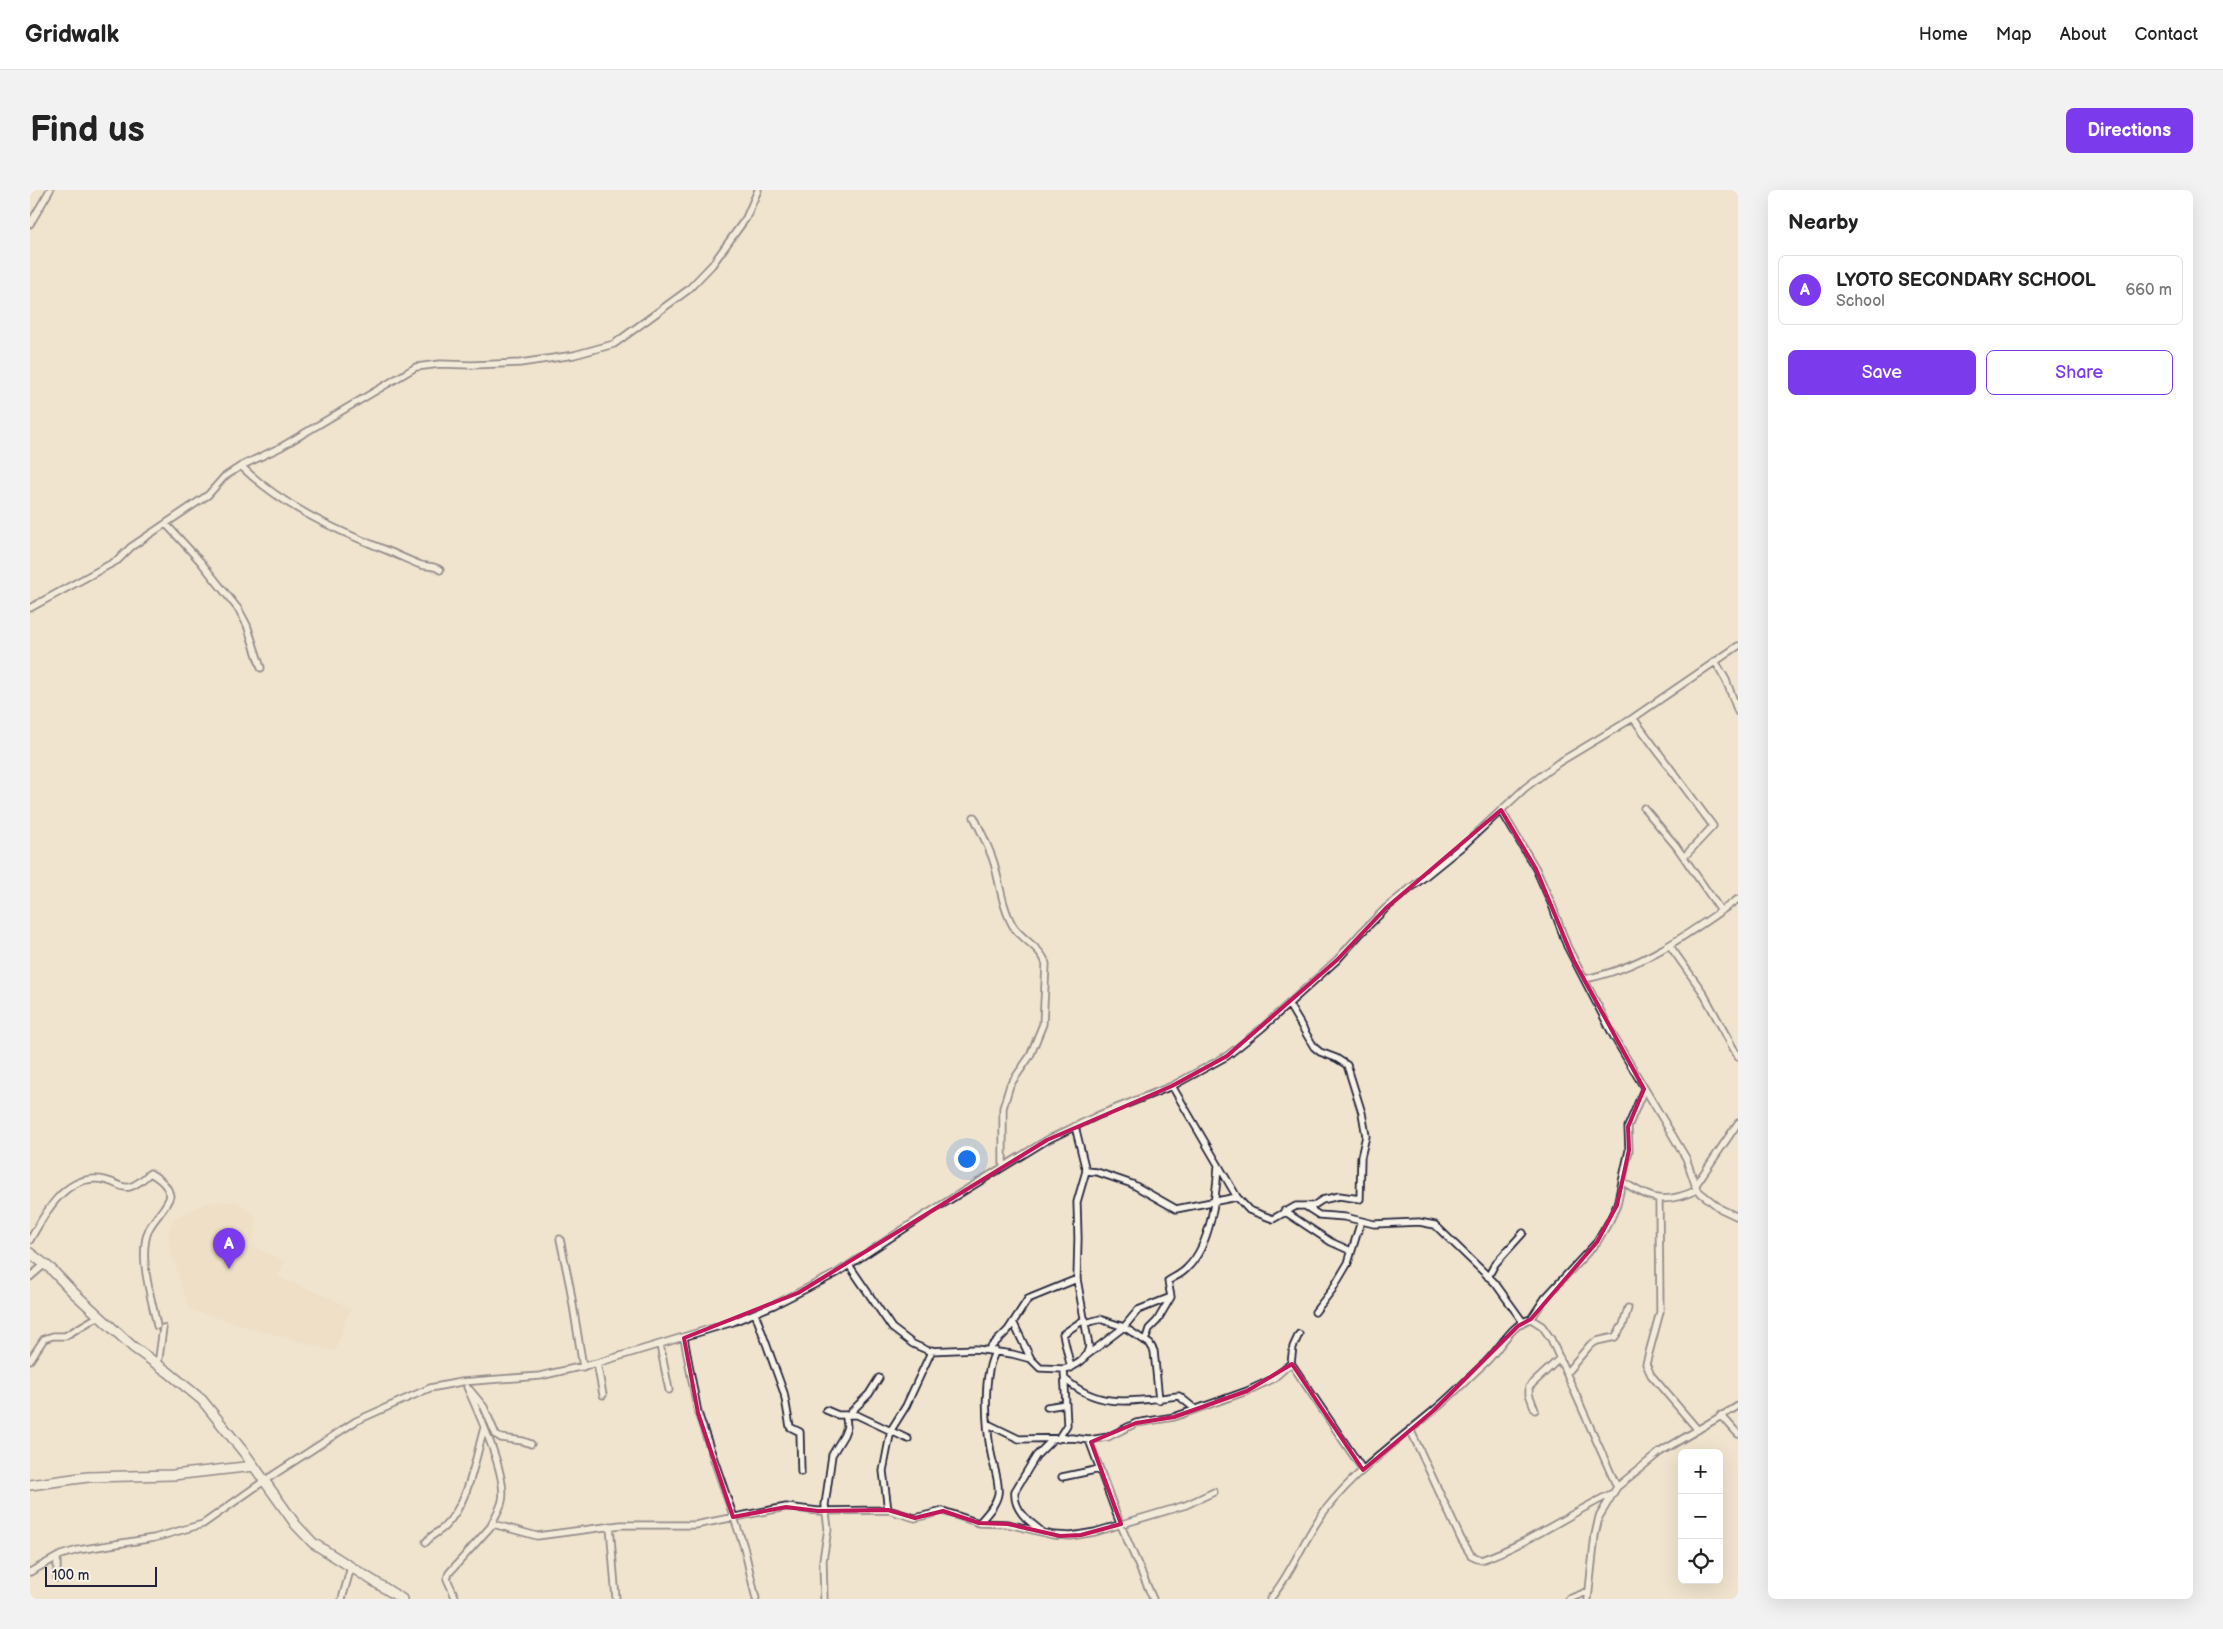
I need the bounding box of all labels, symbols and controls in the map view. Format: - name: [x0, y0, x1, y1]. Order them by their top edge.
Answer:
- text: Gridwalk: [25, 20, 119, 49]
- text: Home: [1919, 24, 1968, 45]
- text: Map: [1996, 24, 2032, 45]
- text: About: [2060, 24, 2107, 45]
- text: Contact: [2135, 24, 2198, 45]
- button: Directions: [2066, 108, 2193, 153]
- text: Find us: [30, 109, 145, 152]
- text: Nearby: [1788, 210, 1858, 235]
- text: LYOTO SECONDARY SCHOOL: [1836, 269, 2096, 292]
- text: A: [1800, 281, 1810, 300]
- text: 660 m: [2125, 281, 2172, 300]
- text: School: [1836, 292, 1885, 311]
- button: Save: [1788, 350, 1976, 395]
- button: Share: [1986, 350, 2173, 395]
- your location: [954, 1146, 980, 1172]
- pin: A: [213, 1228, 245, 1269]
- map controls: [1678, 1449, 1723, 1584]
- button: +: [1678, 1449, 1723, 1494]
- button: −: [1678, 1494, 1723, 1539]
- button: locate: [1678, 1539, 1723, 1584]
- scale bar: [45, 1564, 158, 1587]
- text: 100 m: [52, 1567, 89, 1584]

